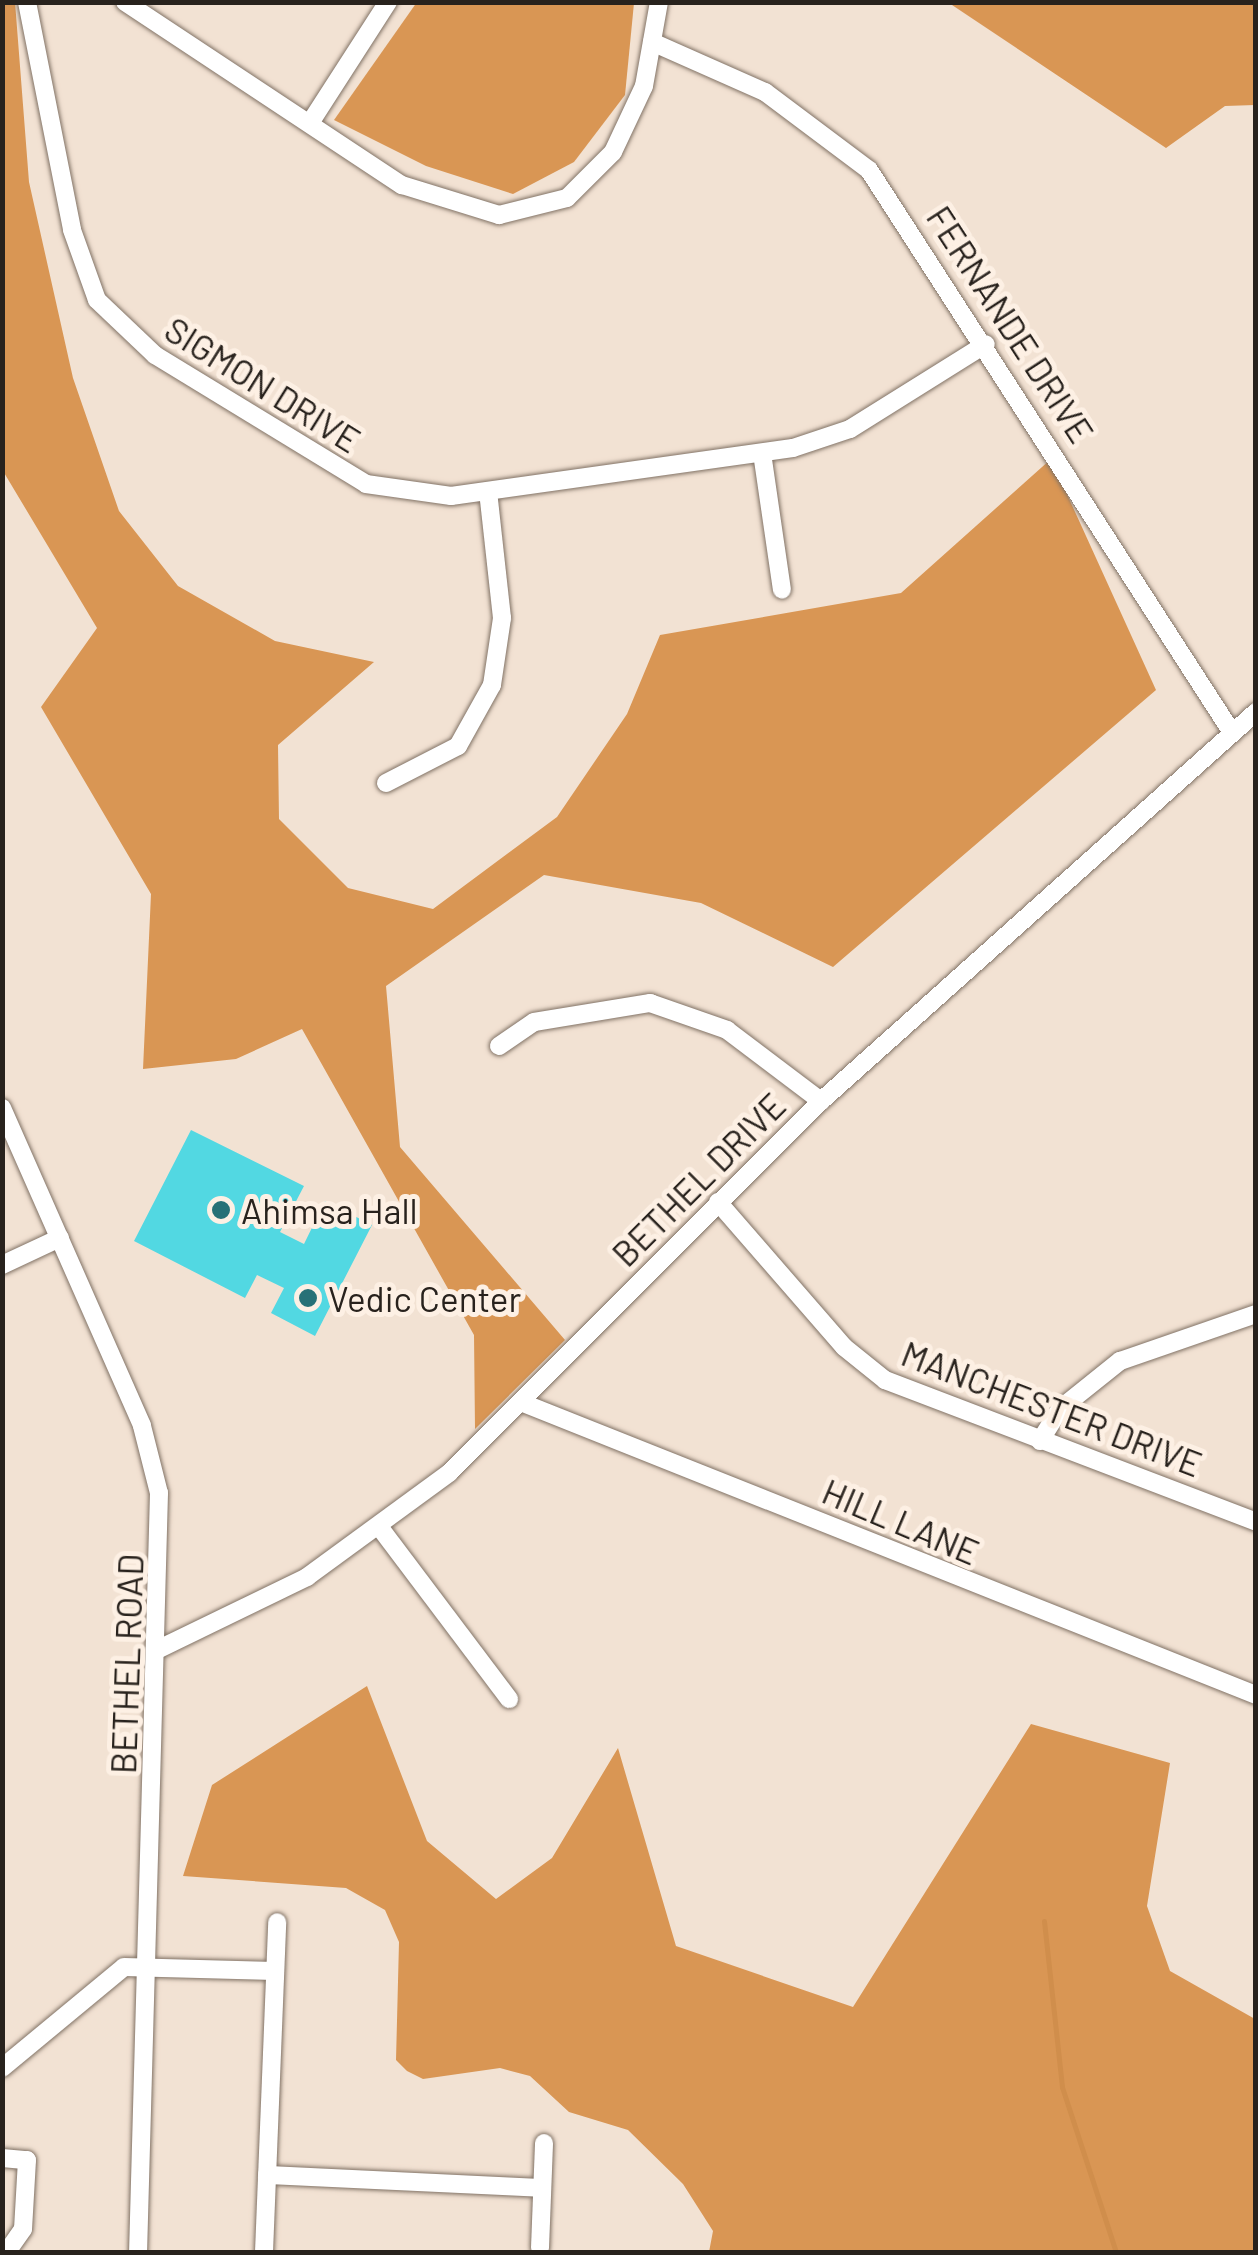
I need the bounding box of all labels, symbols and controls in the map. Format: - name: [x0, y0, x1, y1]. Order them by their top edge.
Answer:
- street label: FERNANDE DRIVE: [919, 198, 1103, 450]
- street label: SIGMON DRIVE: [158, 307, 368, 461]
- street label: BETHEL DRIVE: [603, 1084, 793, 1274]
- place label: Ahimsa Hall: [241, 1189, 418, 1231]
- marker: Ahimsa Hall: [210, 1199, 232, 1221]
- place label: Vedic Center: [328, 1277, 521, 1319]
- marker: Vedic Center: [297, 1287, 319, 1309]
- street label: MANCHESTER DRIVE: [896, 1331, 1208, 1485]
- street label: HILL LANE: [817, 1469, 985, 1573]
- street label: BETHEL ROAD: [101, 1553, 151, 1775]

